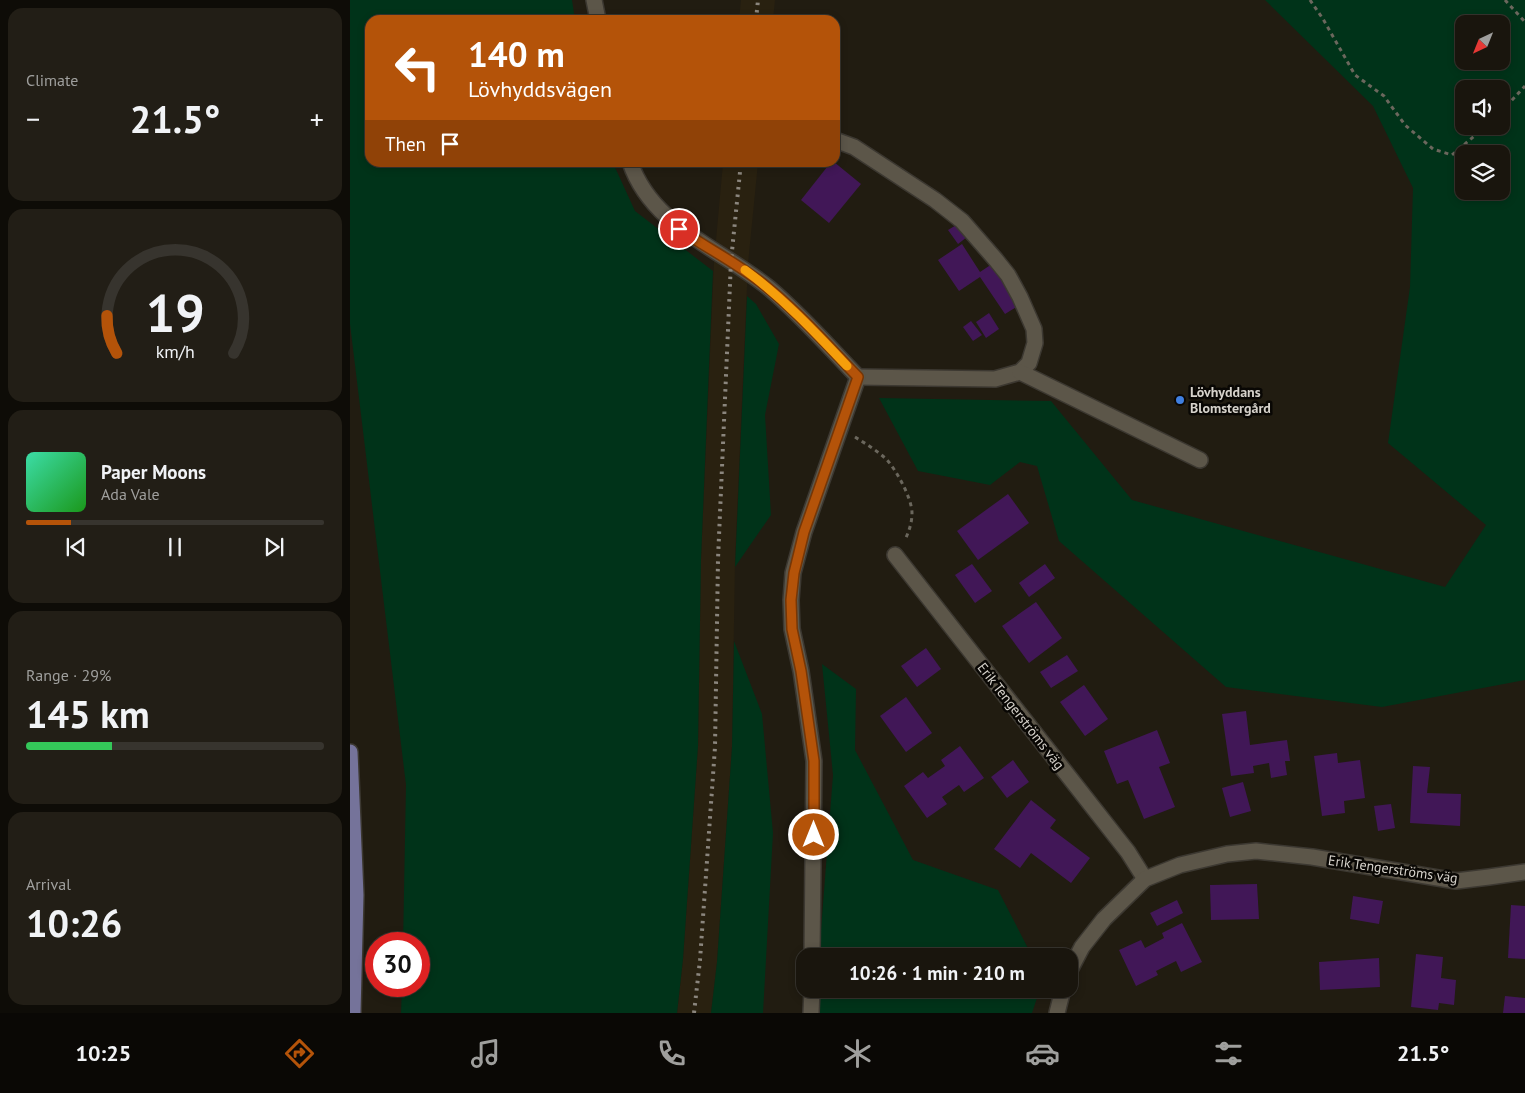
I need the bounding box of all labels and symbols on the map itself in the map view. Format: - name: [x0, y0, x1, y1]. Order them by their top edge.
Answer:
- north arrow: [1455, 15, 1510, 70]
- pin: [658, 208, 700, 250]
- place label: Lövhyddans Blomstergård: [1190, 383, 1271, 417]
- marker: Lövhyddans Blomstergård: [1174, 394, 1186, 406]
- street label: Erik Tengerströms väg: [974, 659, 1068, 773]
- position arrow: [787, 808, 839, 860]
- street label: Erik Tengerströms väg: [1327, 851, 1459, 887]
- speed limit sign: 30: [365, 932, 430, 997]

